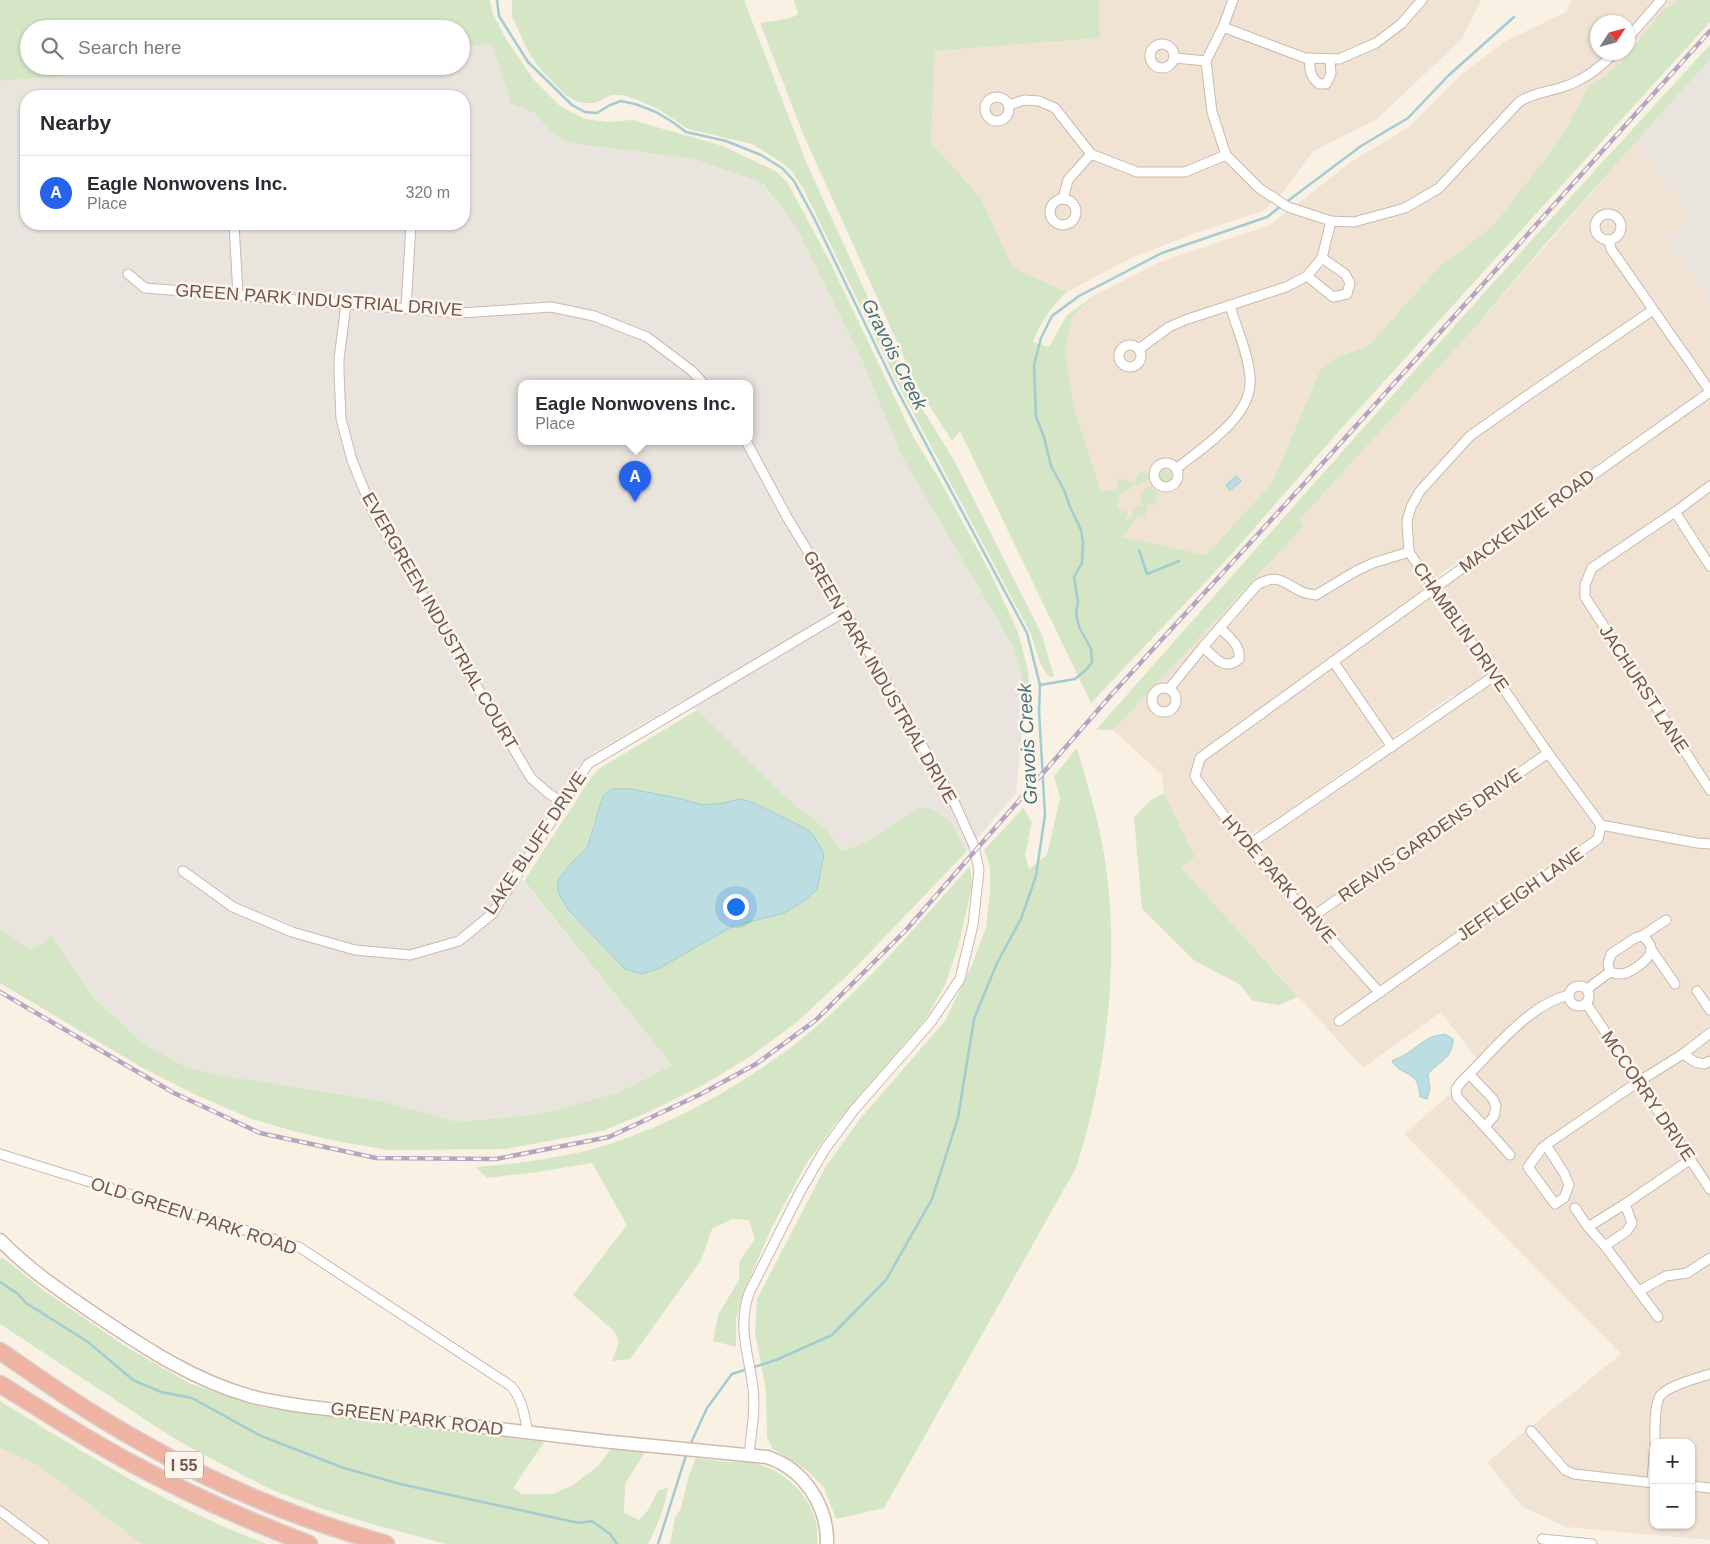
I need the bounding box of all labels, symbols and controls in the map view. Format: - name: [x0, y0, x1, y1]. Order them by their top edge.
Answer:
- north arrow: [1590, 15, 1635, 60]
- search box: [20, 20, 470, 75]
- icon: search: [38, 34, 66, 62]
- text: Search here: [78, 37, 182, 58]
- text: Nearby: [40, 111, 111, 134]
- text: Eagle Nonwovens Inc.: [87, 173, 288, 194]
- text: A: [50, 184, 62, 201]
- text: 320 m: [406, 184, 450, 201]
- text: Place: [87, 195, 127, 212]
- street label: GREEN PARK INDUSTRIAL DRIVE: [175, 280, 463, 320]
- water label: Gravois Creek: [858, 295, 932, 414]
- popup: [518, 380, 753, 445]
- text: Eagle Nonwovens Inc.: [535, 393, 736, 414]
- text: Place: [535, 415, 575, 432]
- pin: A: [619, 461, 651, 502]
- street label: MACKENZIE ROAD: [1456, 465, 1598, 577]
- street label: EVERGREEN INDUSTRIAL COURT: [358, 489, 522, 753]
- street label: GREEN PARK INDUSTRIAL DRIVE: [799, 547, 961, 807]
- street label: CHAMBLIN DRIVE: [1409, 559, 1513, 695]
- street label: JACHURST LANE: [1595, 622, 1693, 756]
- water label: Gravois Creek: [1014, 681, 1041, 805]
- street label: REAVIS GARDENS DRIVE: [1335, 764, 1525, 906]
- street label: LAKE BLUFF DRIVE: [480, 768, 590, 918]
- street label: HYDE PARK DRIVE: [1218, 811, 1340, 947]
- street label: JEFFLEIGH LANE: [1453, 843, 1587, 945]
- your location: [723, 894, 749, 920]
- street label: MCCORRY DRIVE: [1597, 1027, 1699, 1165]
- street label: OLD GREEN PARK ROAD: [88, 1173, 300, 1259]
- street label: GREEN PARK ROAD: [330, 1398, 504, 1440]
- map controls: [1650, 1439, 1695, 1529]
- button: +: [1650, 1439, 1695, 1484]
- road number: I 55: [165, 1452, 203, 1478]
- button: −: [1650, 1484, 1695, 1529]

